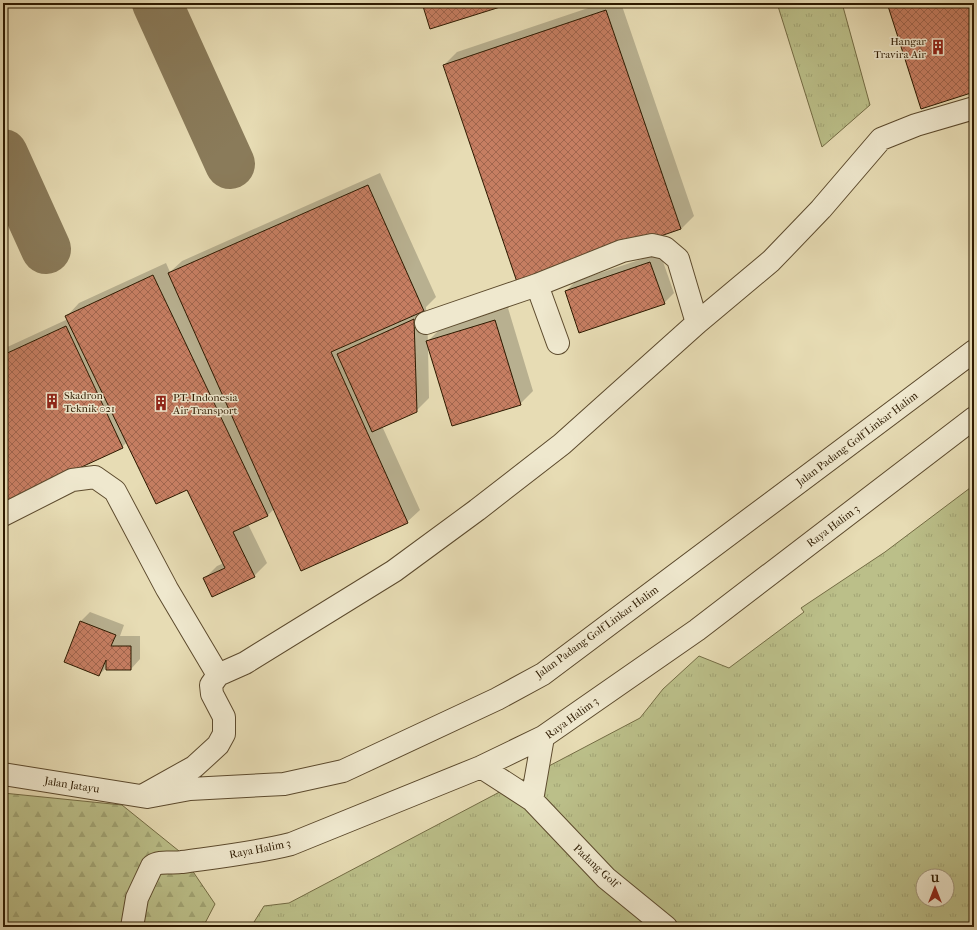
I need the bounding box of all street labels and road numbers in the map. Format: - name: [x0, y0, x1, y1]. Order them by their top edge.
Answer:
- street label: Jalan Padang Golf Linkar Halim: [793, 389, 921, 490]
- street label: Raya Halim 3: [804, 502, 862, 550]
- street label: Jalan Padang Golf Linkar Halim: [532, 583, 662, 682]
- street label: Raya Halim 3: [543, 694, 601, 742]
- street label: Jalan Jatayu: [42, 774, 101, 796]
- street label: Raya Halim 3: [228, 837, 292, 861]
- street label: Padang Golf: [571, 842, 623, 892]

